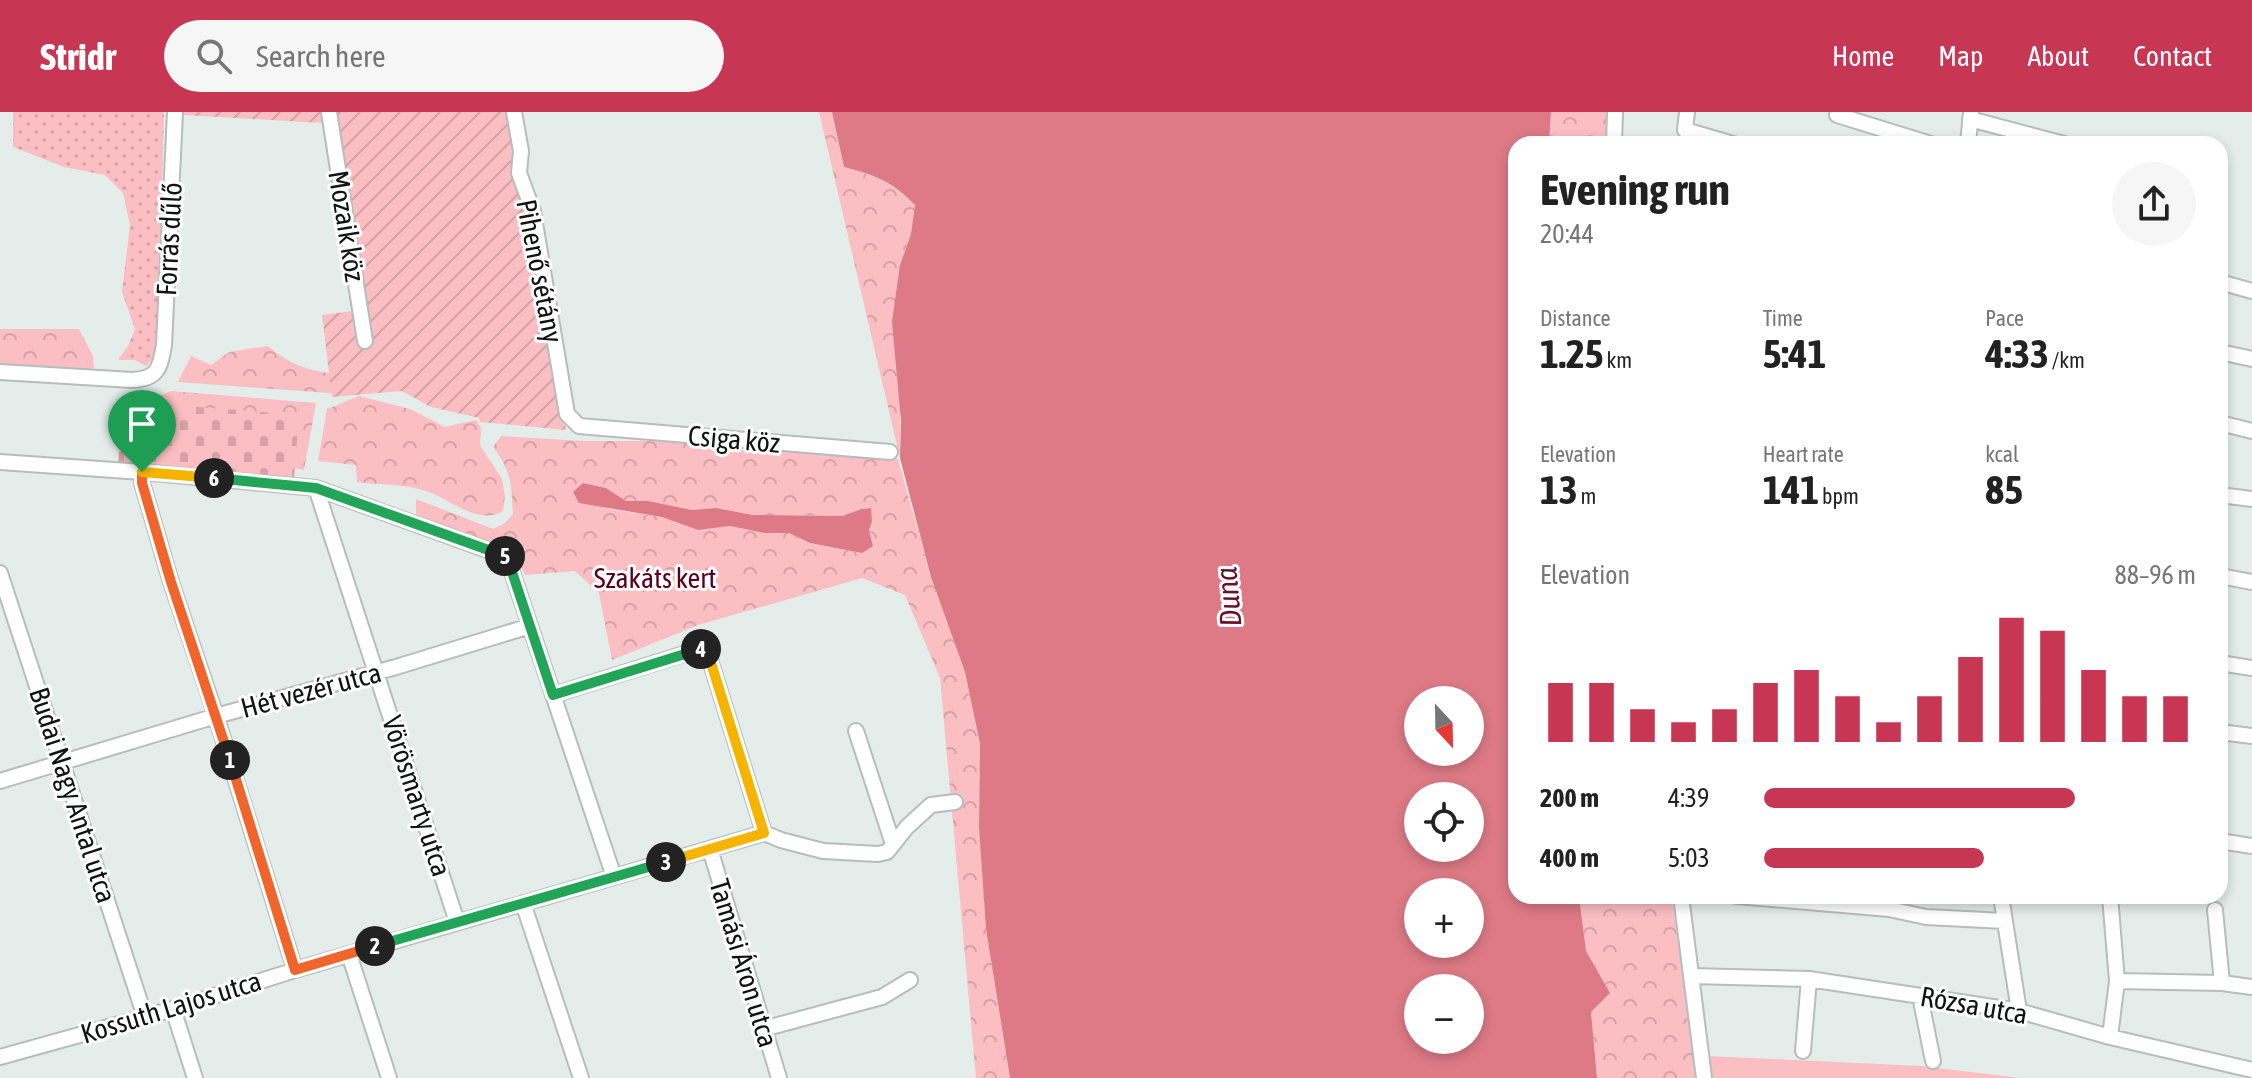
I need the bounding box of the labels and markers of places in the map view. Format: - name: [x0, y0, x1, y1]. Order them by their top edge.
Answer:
- pin: [108, 390, 176, 472]
- pin: 6: [194, 458, 234, 498]
- pin: 5: [485, 536, 525, 576]
- pin: 4: [681, 629, 721, 669]
- pin: 1: [210, 740, 250, 780]
- pin: 3: [646, 842, 686, 882]
- pin: 2: [355, 926, 395, 966]

